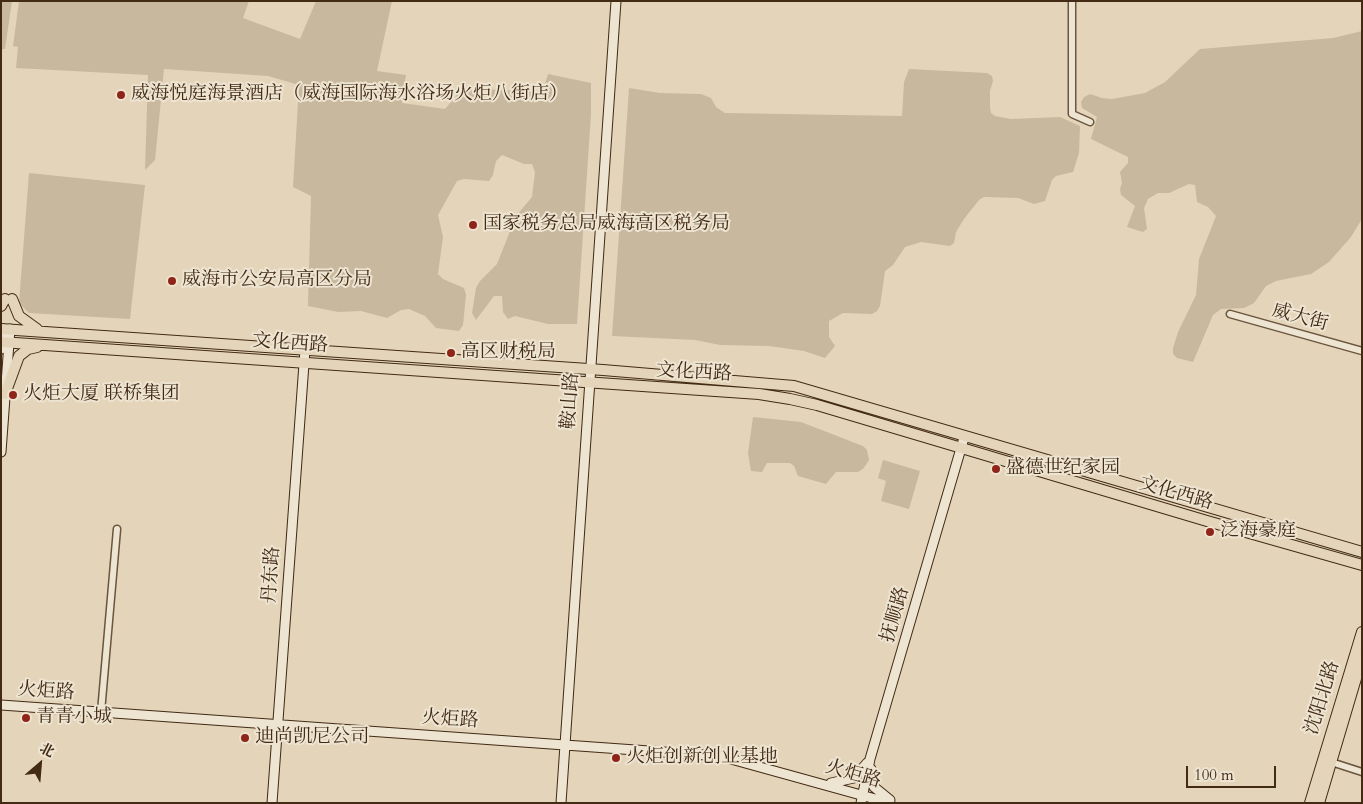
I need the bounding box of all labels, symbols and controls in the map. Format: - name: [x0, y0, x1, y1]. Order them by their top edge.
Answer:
- place label: 威海悦庭海景酒店（威海国际海水浴场火炬八街店）: [131, 84, 568, 106]
- marker: 威海悦庭海景酒店（威海国际海水浴场火炬八街店）: [115, 89, 127, 101]
- place label: 国家税务总局威海高区税务局: [483, 214, 730, 236]
- marker: 国家税务总局威海高区税务局: [467, 219, 479, 231]
- place label: 威海市公安局高区分局: [182, 270, 372, 292]
- marker: 威海市公安局高区分局: [166, 275, 178, 287]
- street label: 威大街: [1270, 300, 1330, 336]
- street label: 文化西路: [251, 330, 329, 358]
- place label: 高区财税局: [461, 342, 556, 364]
- marker: 高区财税局: [445, 347, 457, 359]
- street label: 文化西路: [655, 360, 733, 386]
- street label: 鞍山路: [558, 372, 584, 430]
- place label: 火炬大厦 联桥集团: [23, 384, 180, 406]
- marker: 火炬大厦 联桥集团: [7, 389, 19, 401]
- place label: 盛德世纪家园: [1006, 458, 1120, 480]
- marker: 盛德世纪家园: [990, 463, 1002, 475]
- street label: 文化西路: [1136, 473, 1216, 515]
- place label: 泛海豪庭: [1220, 521, 1296, 543]
- marker: 泛海豪庭: [1204, 526, 1216, 538]
- street label: 丹东路: [259, 546, 285, 604]
- street label: 抚顺路: [877, 584, 915, 646]
- street label: 沈阳北路: [1301, 658, 1345, 738]
- street label: 火炬路: [17, 679, 75, 705]
- place label: 青青小城: [36, 707, 112, 729]
- street label: 火炬路: [421, 707, 479, 733]
- marker: 青青小城: [20, 712, 32, 724]
- place label: 迪尚凯尼公司: [255, 727, 369, 749]
- marker: 迪尚凯尼公司: [239, 732, 251, 744]
- north arrow: [15, 739, 65, 789]
- text: 北: [36, 739, 58, 762]
- place label: 火炬创新创业基地: [626, 747, 778, 769]
- marker: 火炬创新创业基地: [610, 752, 622, 764]
- street label: 火炬路: [822, 756, 884, 794]
- scale bar: [1188, 756, 1278, 788]
- text: 100 m: [1194, 765, 1234, 785]

